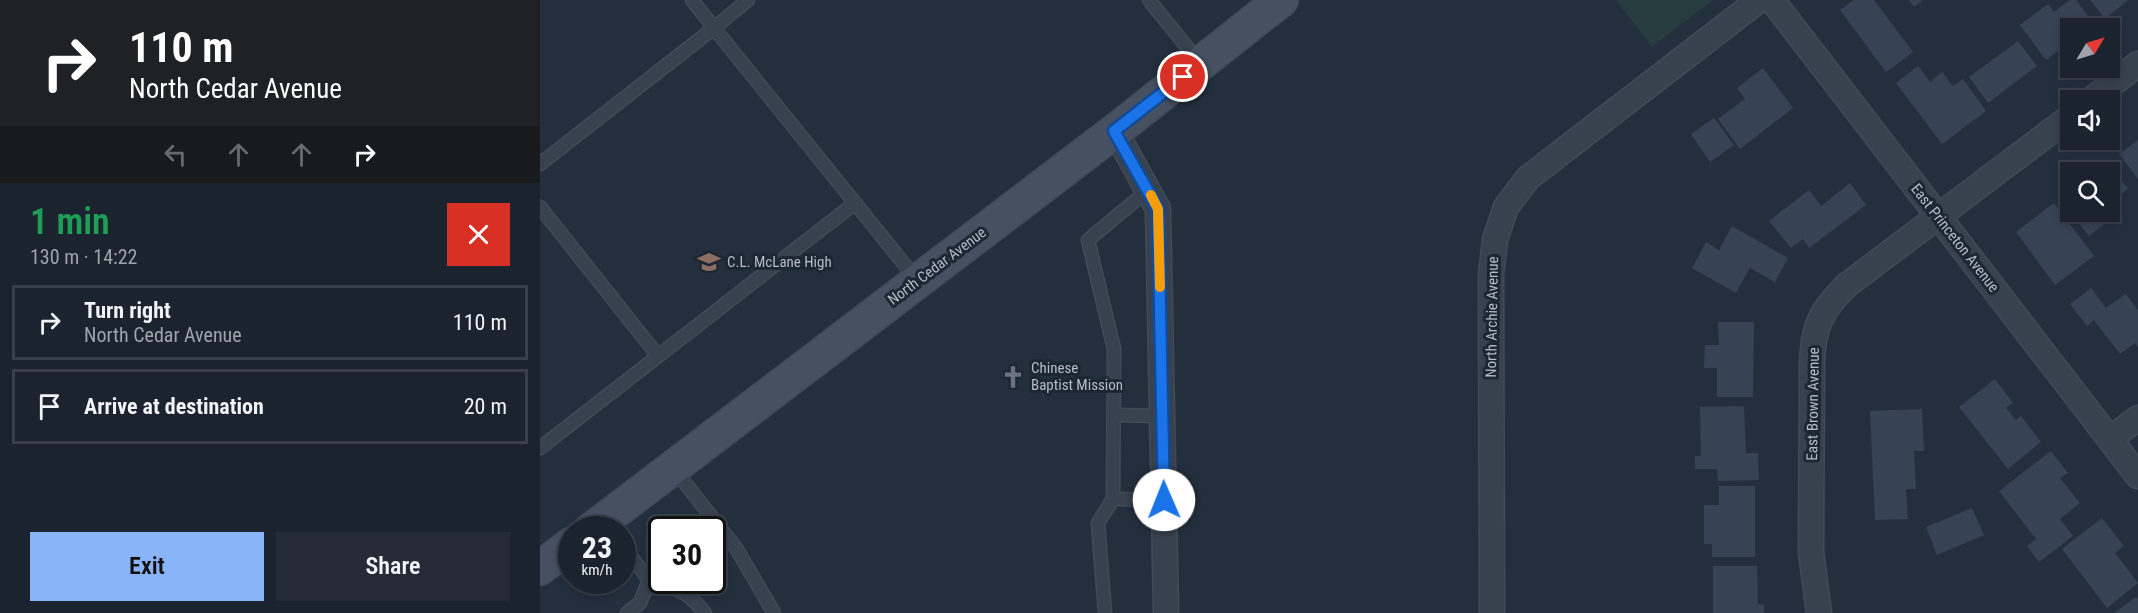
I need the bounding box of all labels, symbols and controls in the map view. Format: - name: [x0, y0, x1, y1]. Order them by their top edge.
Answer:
- north arrow: [2060, 18, 2120, 78]
- map controls: [2060, 18, 2120, 222]
- text: 110 m: [129, 23, 234, 72]
- icon: right: [30, 24, 108, 102]
- pin: [1157, 51, 1208, 102]
- icon: arrive: [1166, 60, 1199, 93]
- text: North Cedar Avenue: [129, 73, 342, 105]
- button: sound: [2060, 90, 2120, 150]
- icon: left: [159, 138, 192, 171]
- icon: ahead: [222, 138, 255, 171]
- icon: ahead: [285, 138, 318, 171]
- icon: right: [348, 138, 381, 171]
- button: search: [2060, 162, 2120, 222]
- street label: East Princeton Avenue: [1907, 180, 2003, 296]
- text: 1 min: [30, 201, 110, 243]
- button: close: [447, 203, 510, 266]
- street label: North Cedar Avenue: [884, 223, 990, 309]
- text: 130 m · 14:22: [30, 245, 137, 269]
- school or university icon: C.L. McLane High: [696, 249, 722, 275]
- place label: C.L. McLane High: [727, 253, 832, 271]
- street label: North Archie Avenue: [1482, 256, 1502, 378]
- text: Turn right: [84, 298, 171, 323]
- icon: right: [33, 306, 66, 339]
- text: 110 m: [453, 310, 507, 335]
- text: North Cedar Avenue: [84, 323, 242, 347]
- street label: East Brown Avenue: [1803, 347, 1823, 461]
- place label: Chinese Baptist Mission: [1031, 359, 1123, 394]
- church icon: Chinese Baptist Mission: [1000, 364, 1026, 390]
- icon: arrive: [33, 390, 66, 423]
- text: Arrive at destination: [84, 394, 264, 419]
- text: 20 m: [464, 394, 507, 419]
- position arrow: [1132, 468, 1196, 532]
- speed limit sign: 30: [648, 516, 726, 594]
- text: 23: [582, 530, 612, 565]
- button: Exit: [30, 532, 264, 601]
- button: Share: [276, 532, 510, 601]
- text: km/h: [582, 561, 612, 579]

